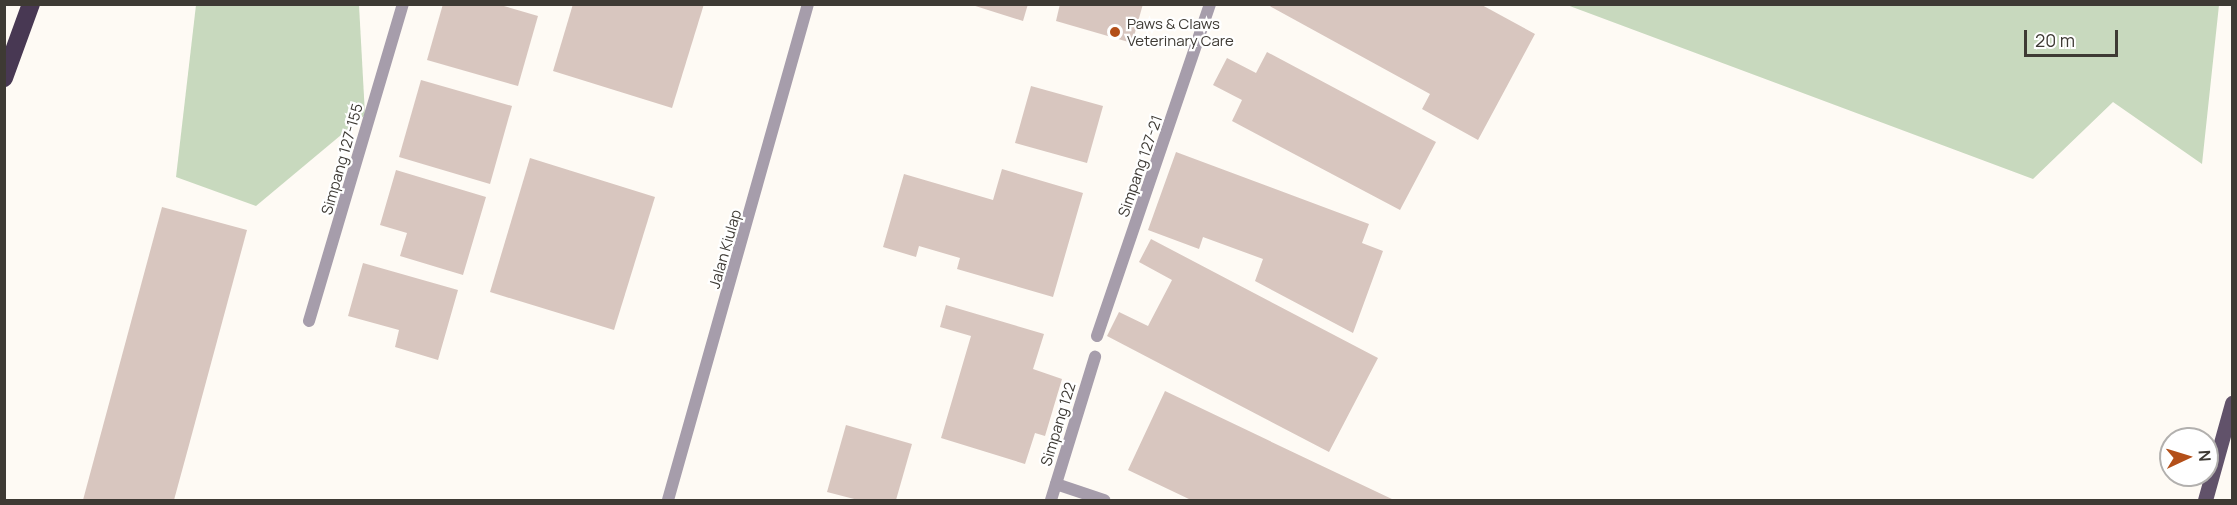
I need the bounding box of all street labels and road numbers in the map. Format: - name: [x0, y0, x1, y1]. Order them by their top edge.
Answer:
- street label: Simpang 127-155: [318, 101, 366, 217]
- street label: Simpang 127-21: [1114, 113, 1166, 219]
- street label: Jalan Kiulap: [705, 208, 745, 290]
- street label: Simpang 122: [1037, 380, 1079, 468]

